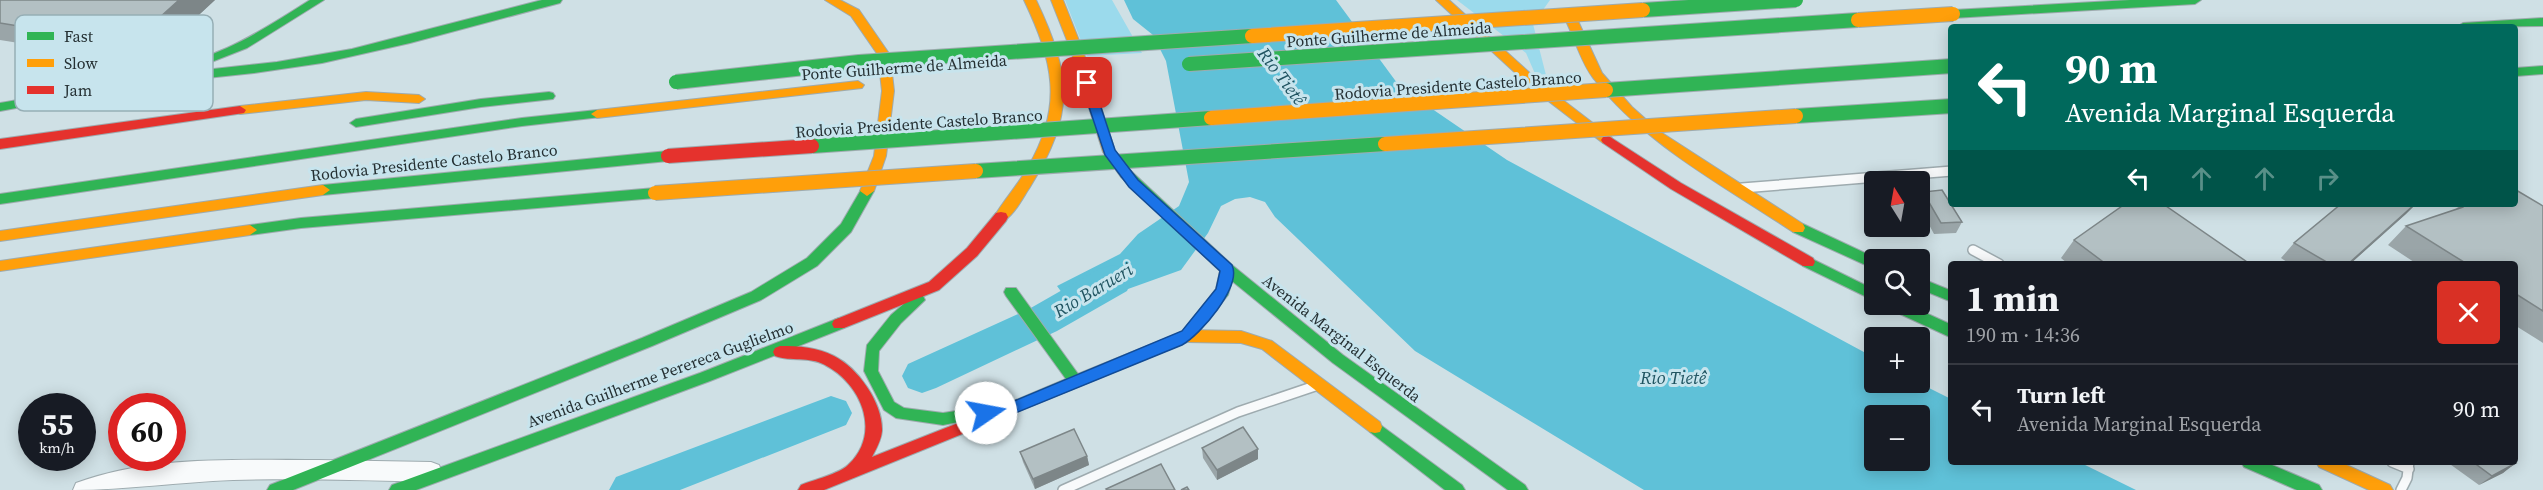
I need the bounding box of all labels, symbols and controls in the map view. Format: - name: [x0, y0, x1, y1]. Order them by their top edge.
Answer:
- legend: [15, 15, 213, 111]
- street label: Ponte Guilherme de Almeida: [1285, 16, 1493, 52]
- text: Fast: [64, 25, 94, 47]
- text: 90 m: [2065, 39, 2158, 97]
- water label: Rio Tietê: [1251, 41, 1313, 111]
- icon: left: [1966, 48, 2044, 126]
- street label: Ponte Guilherme de Almeida: [800, 49, 1008, 85]
- text: Slow: [64, 52, 99, 74]
- pin: [1061, 57, 1112, 108]
- street label: Rodovia Presidente Castelo Branco: [1334, 65, 1583, 105]
- icon: arrive: [1070, 66, 1103, 99]
- text: Jam: [63, 79, 92, 101]
- text: Avenida Marginal Esquerda: [2065, 94, 2395, 131]
- street label: Rodovia Presidente Castelo Branco: [795, 103, 1044, 143]
- street label: Rodovia Presidente Castelo Branco: [310, 138, 559, 186]
- icon: left: [2122, 162, 2155, 195]
- icon: ahead: [2185, 162, 2218, 195]
- icon: ahead: [2248, 162, 2281, 195]
- icon: right: [2311, 162, 2344, 195]
- north arrow: [1864, 171, 1930, 237]
- map controls: [1864, 171, 1930, 471]
- button: search: [1864, 249, 1930, 315]
- water label: Rio Barueri: [1048, 256, 1138, 324]
- street label: Avenida Marginal Esquerda: [1258, 269, 1426, 407]
- text: 1 min: [1966, 274, 2059, 323]
- button: close: [2437, 281, 2500, 344]
- street label: Avenida Guilherme Perereca Guglielmo: [524, 315, 796, 433]
- text: 190 m · 14:36: [1966, 321, 2080, 349]
- button: +: [1864, 327, 1930, 393]
- water label: Rio Tietê: [1639, 365, 1708, 390]
- text: Turn left: [2017, 380, 2105, 410]
- position arrow: [954, 381, 1018, 445]
- speed limit sign: 60: [108, 393, 186, 471]
- icon: left: [1966, 393, 1999, 426]
- text: 90 m: [2453, 394, 2500, 424]
- text: 55: [41, 404, 73, 445]
- button: −: [1864, 405, 1930, 471]
- text: Avenida Marginal Esquerda: [2017, 410, 2261, 438]
- text: km/h: [39, 437, 75, 458]

